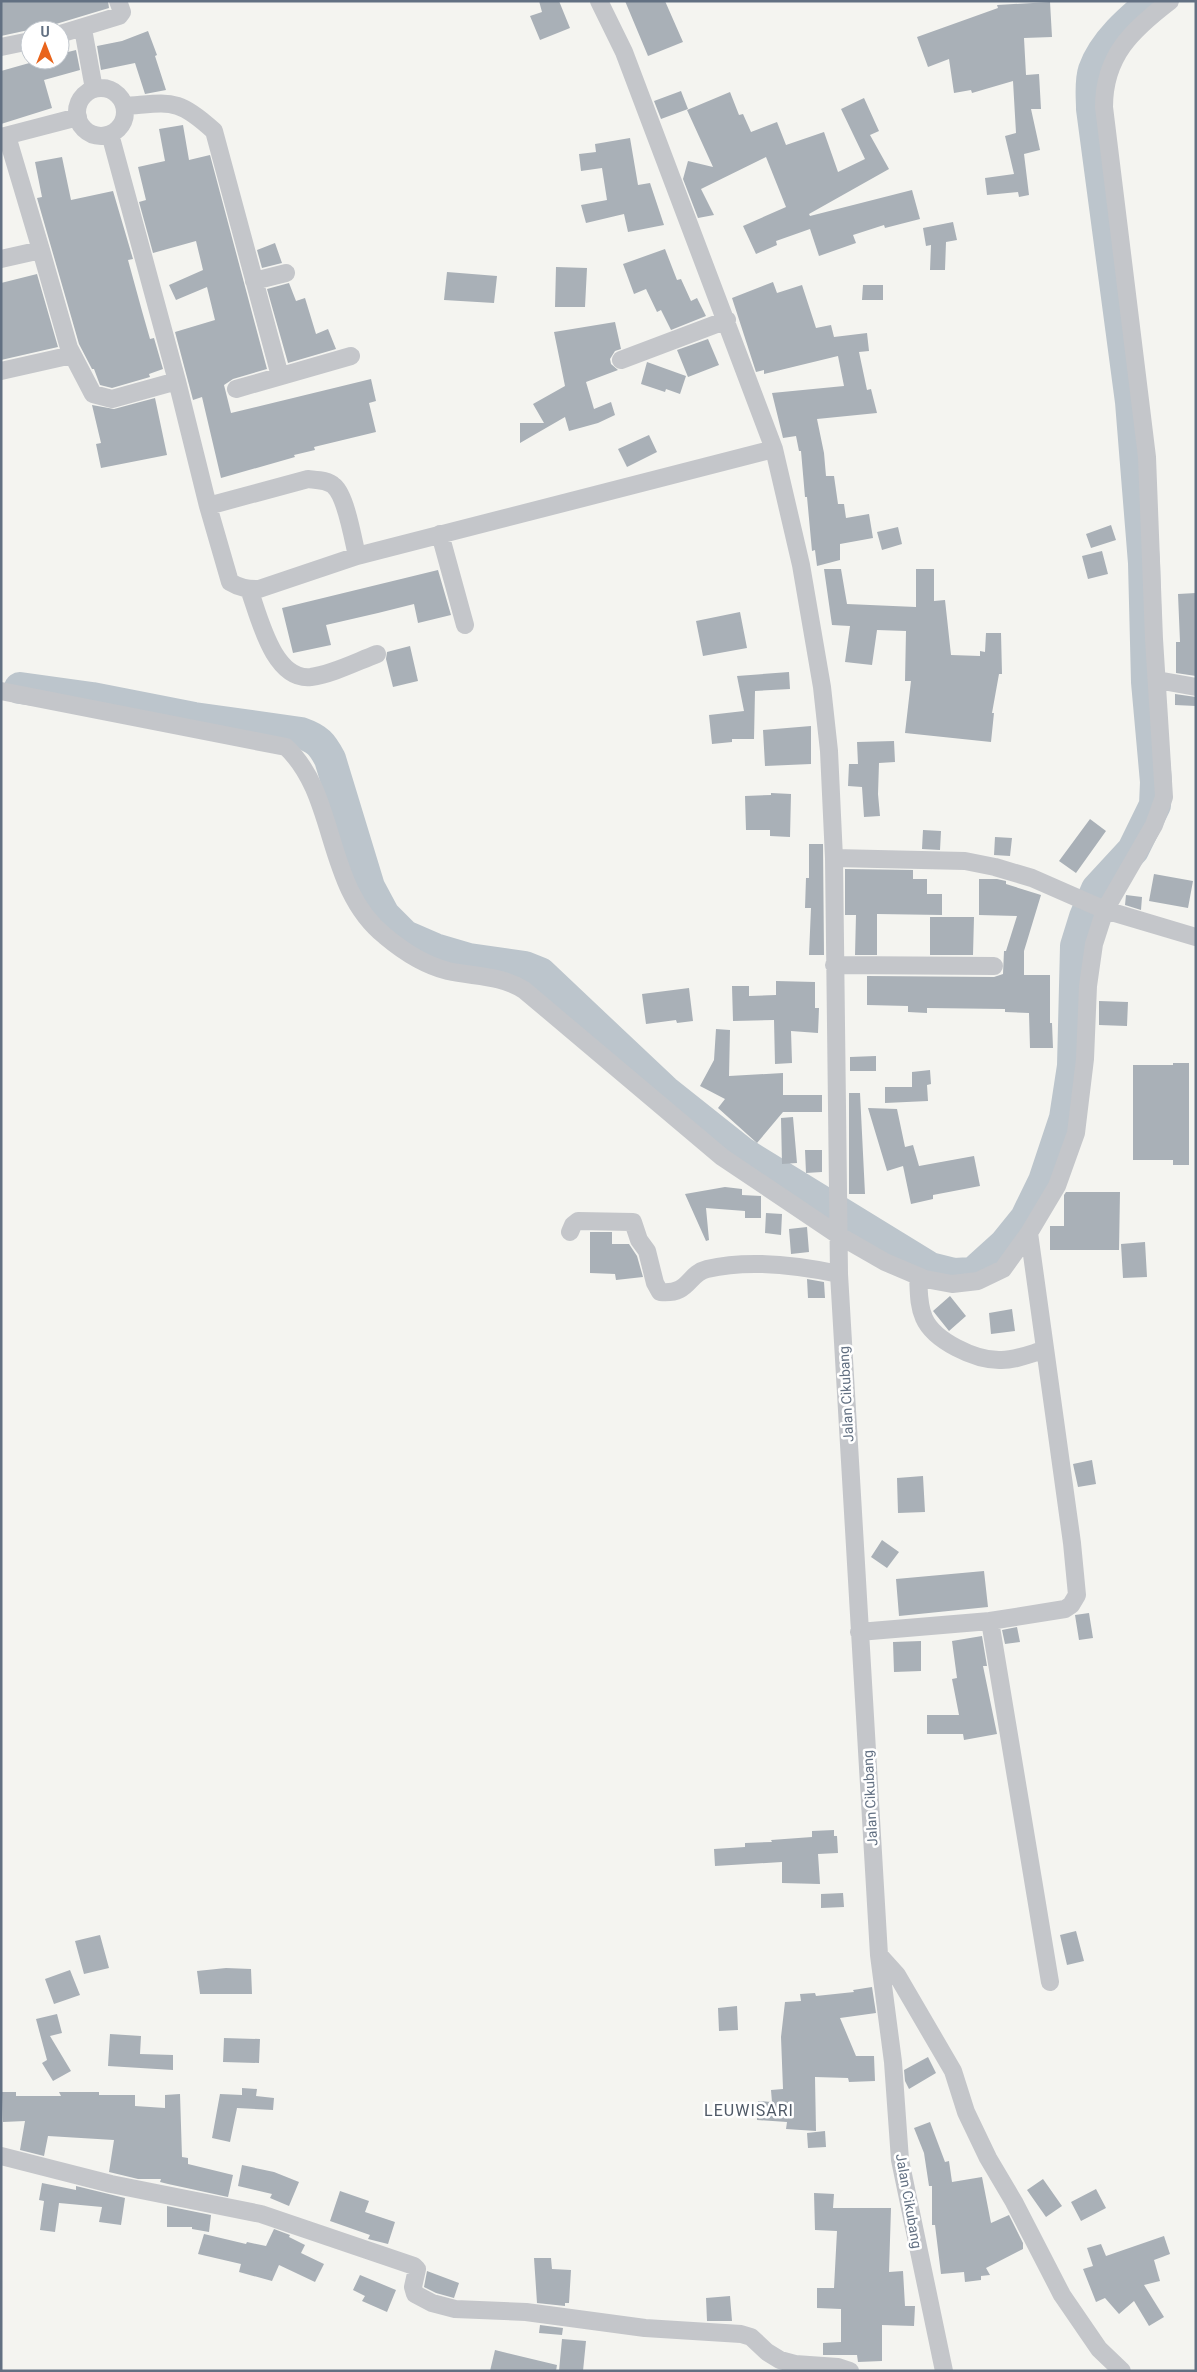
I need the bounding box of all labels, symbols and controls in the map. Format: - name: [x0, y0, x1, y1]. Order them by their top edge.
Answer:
- north arrow: [20, 20, 70, 70]
- text: U: [40, 24, 50, 40]
- street label: Jalan Cikubang: [835, 1346, 857, 1442]
- street label: Jalan Cikubang: [859, 1750, 881, 1846]
- district label: LEUWISARI: [704, 2101, 794, 2120]
- street label: Jalan Cikubang: [893, 2152, 925, 2250]

